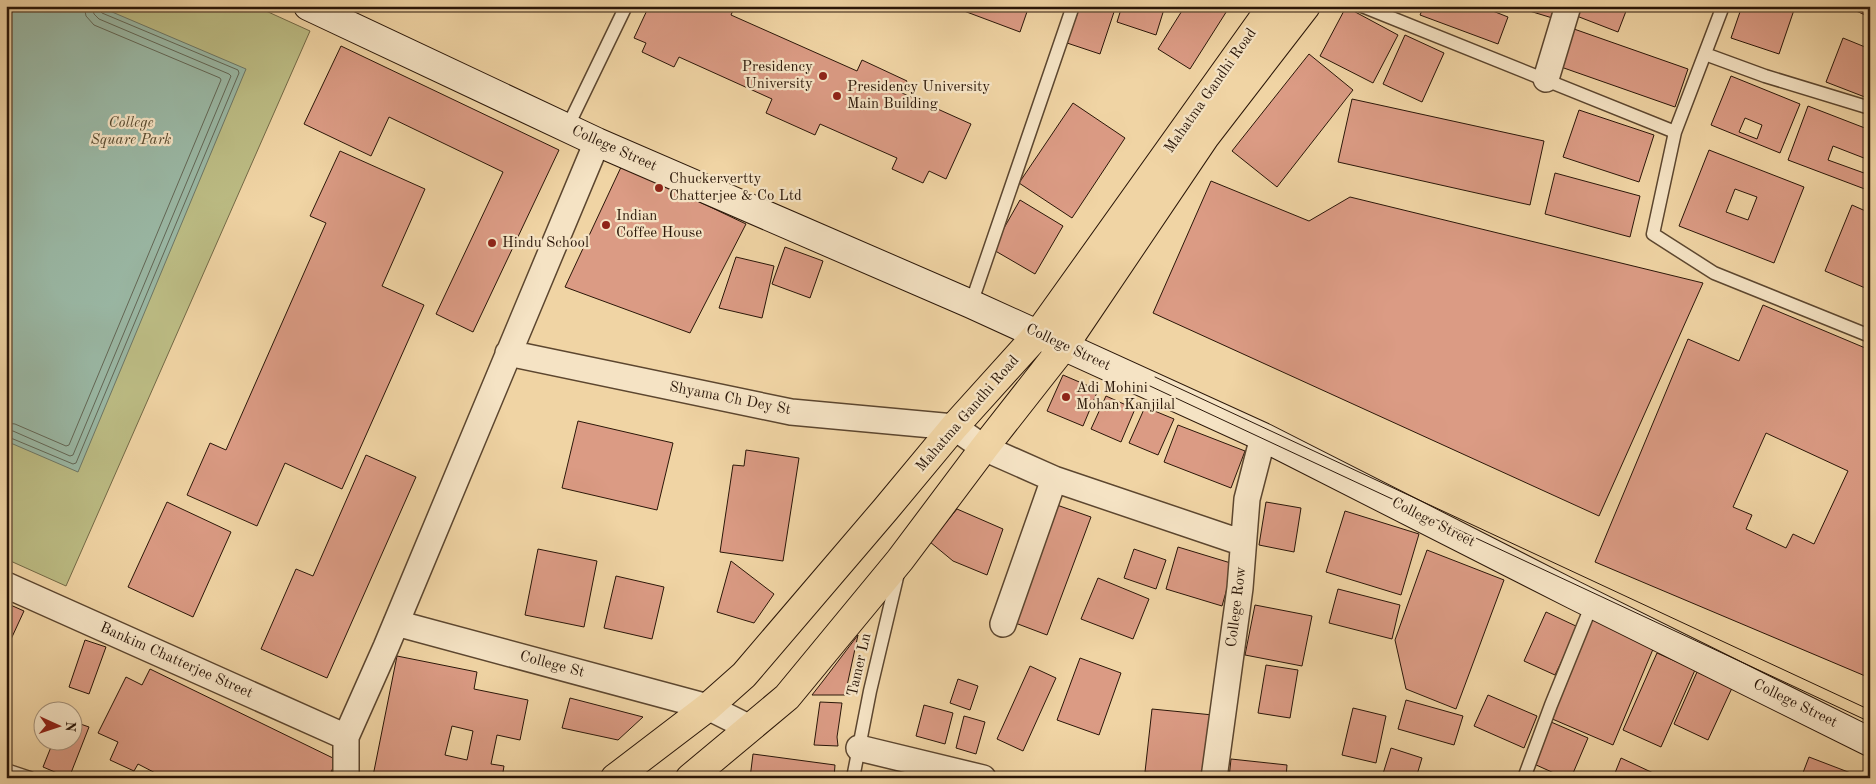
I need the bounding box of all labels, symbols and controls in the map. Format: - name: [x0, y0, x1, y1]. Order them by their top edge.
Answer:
- street label: Mahatma Gandhi Road: [1162, 26, 1260, 156]
- place label: Presidency University: [742, 60, 813, 92]
- marker: Presidency University: [817, 70, 829, 82]
- place label: Presidency University Main Building: [847, 80, 990, 112]
- marker: Presidency University Main Building: [831, 90, 843, 102]
- park label: College Square Park: [91, 116, 171, 148]
- street label: College Street: [569, 124, 659, 174]
- place label: Chuckervertty Chatterjee & Co Ltd: [669, 172, 802, 204]
- marker: Chuckervertty Chatterjee & Co Ltd: [653, 182, 665, 194]
- place label: Indian Coffee House: [616, 209, 702, 241]
- marker: Indian Coffee House: [600, 219, 612, 231]
- place label: Hindu School: [502, 236, 589, 251]
- marker: Hindu School: [486, 237, 498, 249]
- street label: College Street: [1023, 322, 1113, 374]
- street label: Mahatma Gandhi Road: [914, 353, 1022, 475]
- street label: Shyama Ch Dey St: [668, 380, 792, 418]
- place label: Adi Mohini Mohan Kanjilal: [1076, 381, 1175, 413]
- marker: Adi Mohini Mohan Kanjilal: [1060, 391, 1072, 403]
- street label: College Street: [1389, 496, 1477, 550]
- street label: College Row: [1225, 565, 1249, 648]
- street label: Bankim Chatterjee Street: [97, 620, 255, 702]
- street label: Tamer Ln: [845, 632, 875, 698]
- street label: College St: [518, 649, 586, 681]
- street label: College Street: [1751, 677, 1839, 731]
- north arrow: [32, 702, 82, 752]
- text: N: [63, 721, 77, 733]

